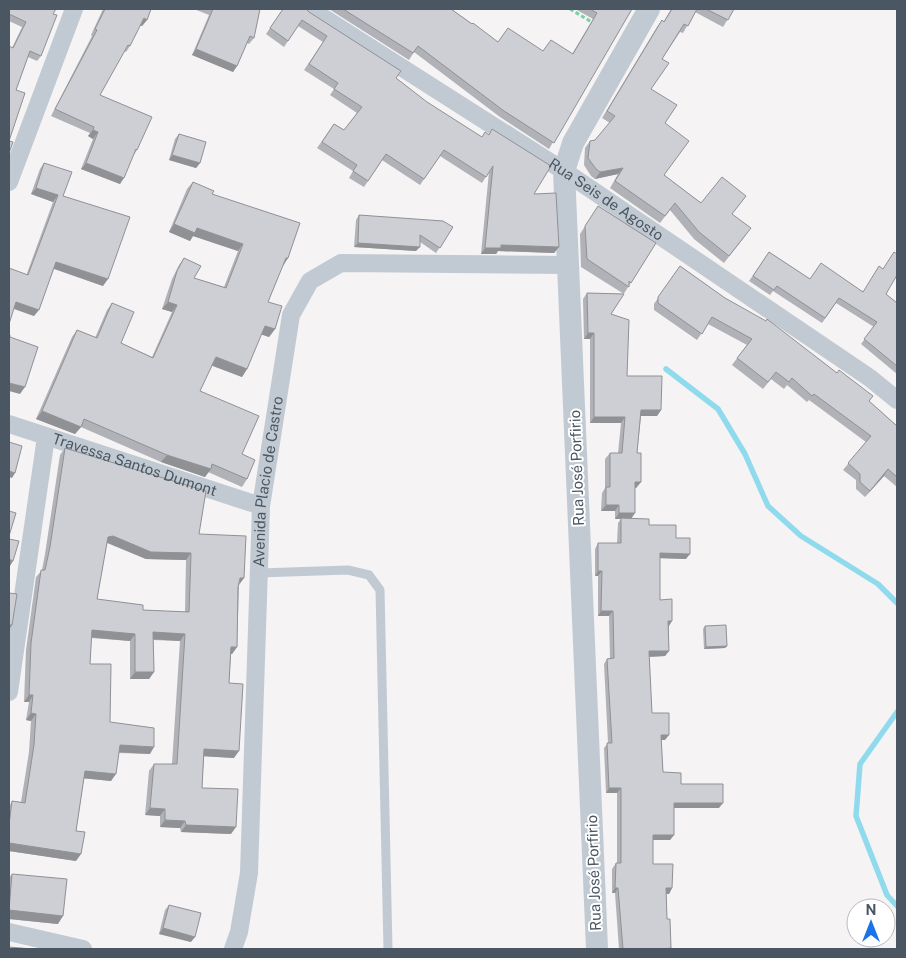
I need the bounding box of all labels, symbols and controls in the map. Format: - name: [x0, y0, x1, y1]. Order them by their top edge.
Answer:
- street label: Rua Seis de Agosto: [546, 155, 667, 244]
- street label: Avenida Placio de Castro: [250, 395, 286, 567]
- street label: Rua José Porfirio: [566, 410, 587, 526]
- street label: Travessa Santos Dumont: [50, 430, 219, 499]
- street label: Rua José Porfirio: [583, 815, 604, 931]
- north arrow: [846, 898, 896, 948]
- text: N: [866, 902, 876, 918]

